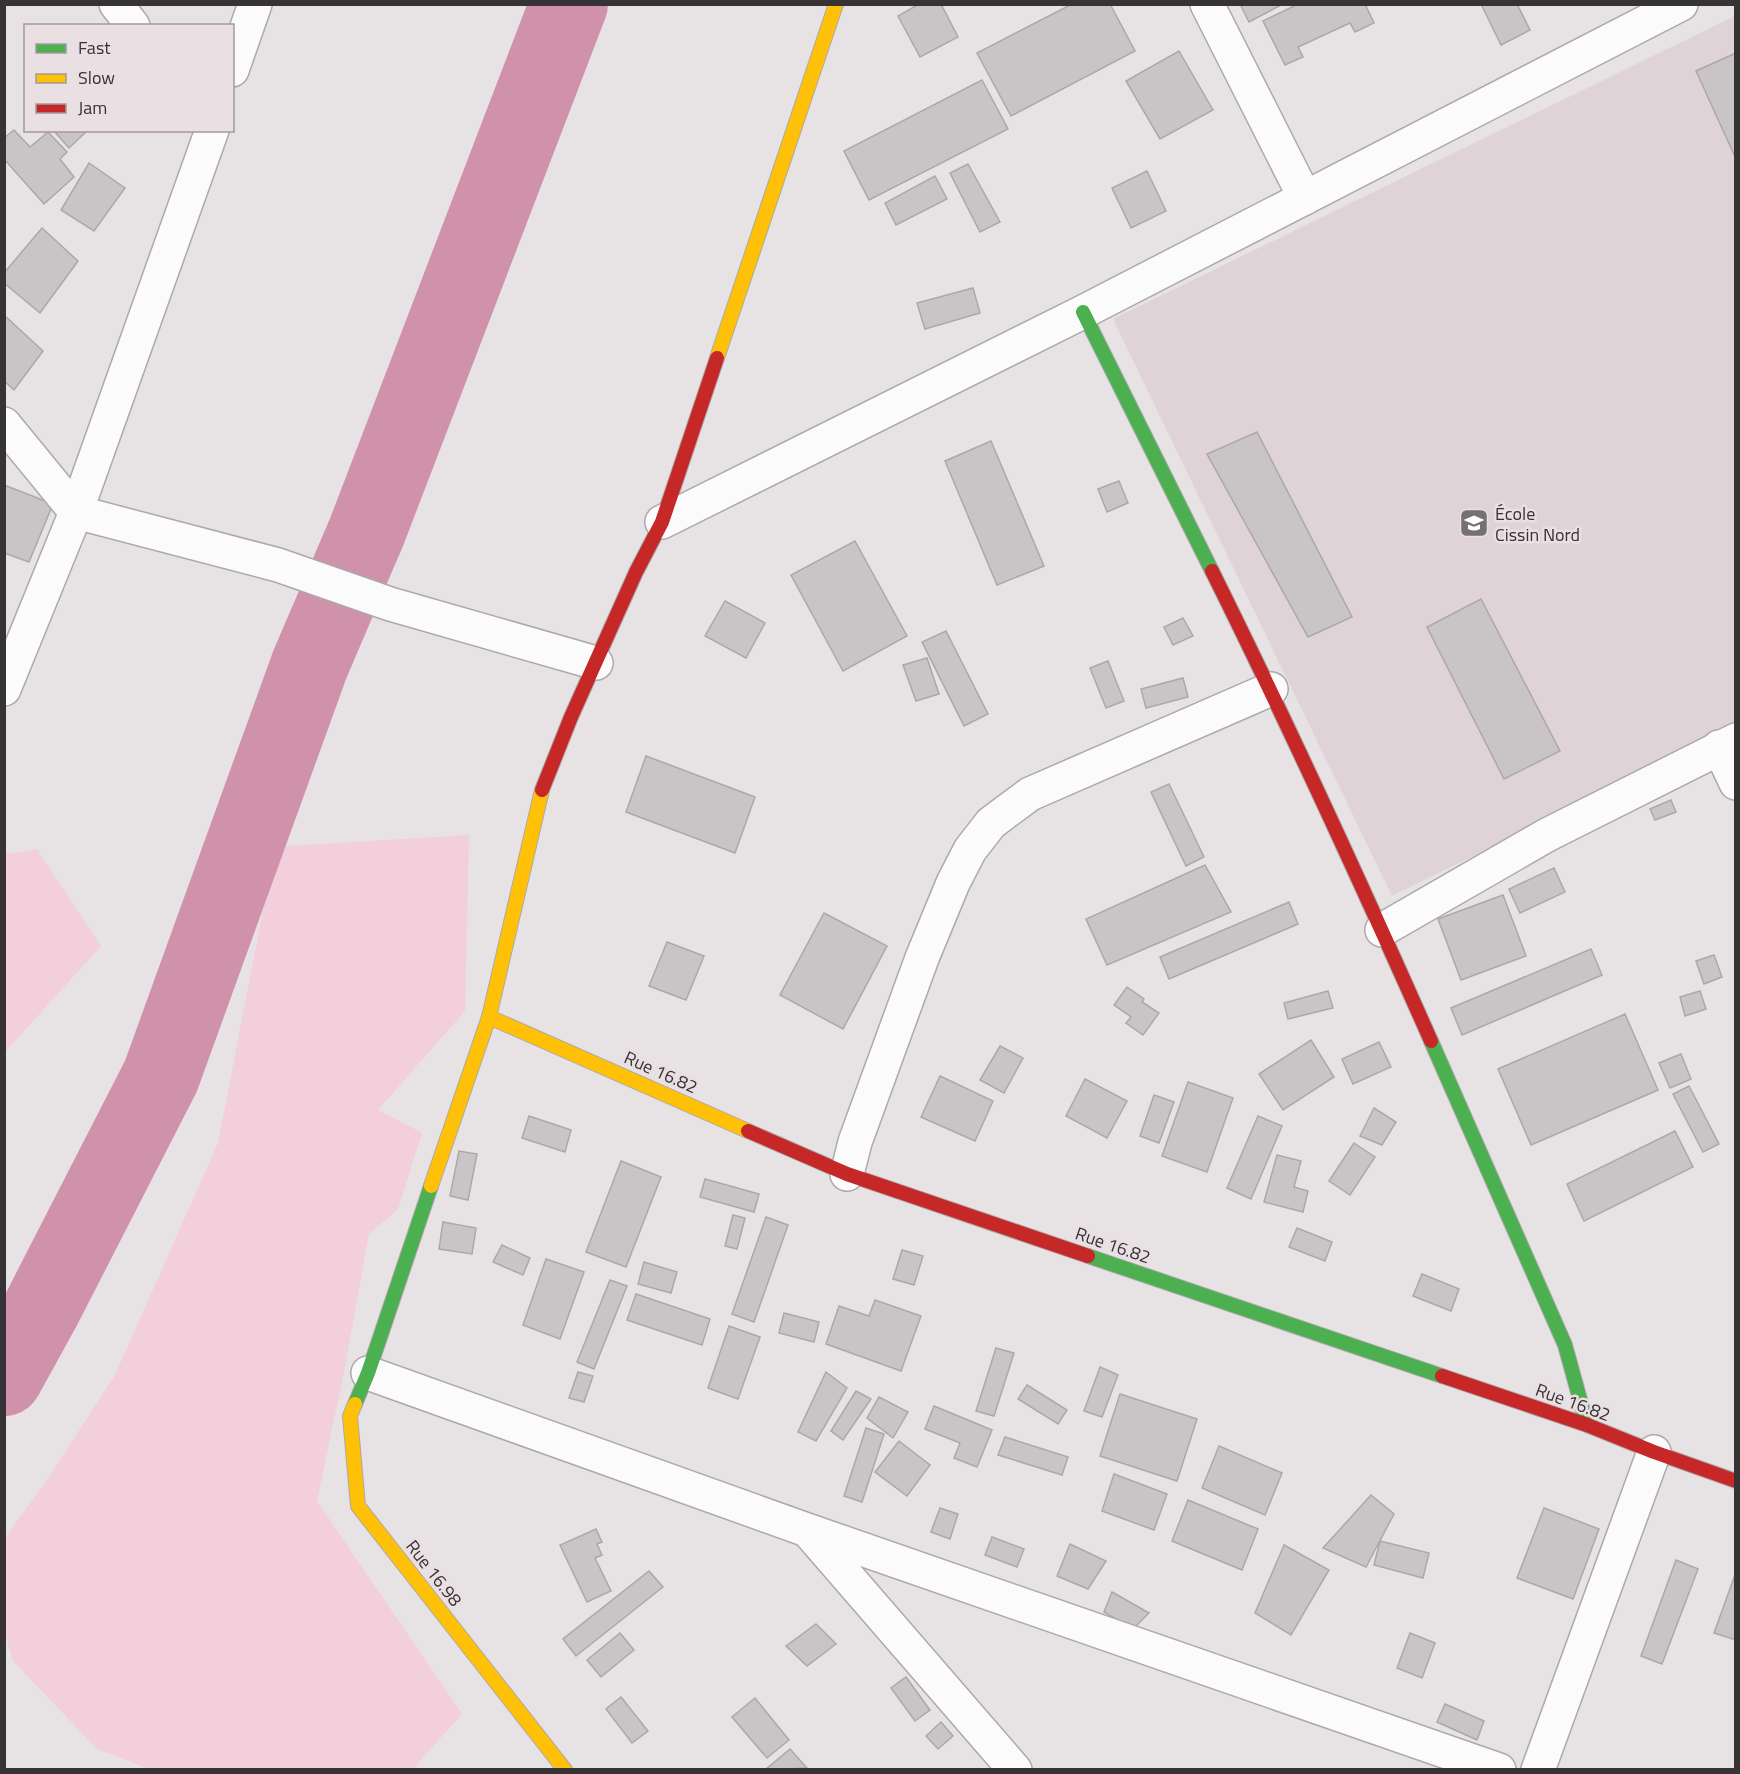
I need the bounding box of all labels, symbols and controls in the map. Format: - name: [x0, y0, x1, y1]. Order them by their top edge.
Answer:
- legend: [24, 24, 234, 132]
- text: Fast: [78, 34, 111, 61]
- text: Slow: [78, 64, 115, 91]
- text: Jam: [78, 94, 107, 121]
- place label: École Cissin Nord: [1495, 500, 1580, 548]
- school or university icon: École Cissin Nord: [1458, 507, 1490, 539]
- street label: Rue 16.82: [620, 1044, 702, 1100]
- street label: Rue 16.82: [1072, 1220, 1154, 1270]
- street label: Rue 16.82: [1532, 1376, 1614, 1428]
- street label: Rue 16.98: [399, 1534, 469, 1612]

